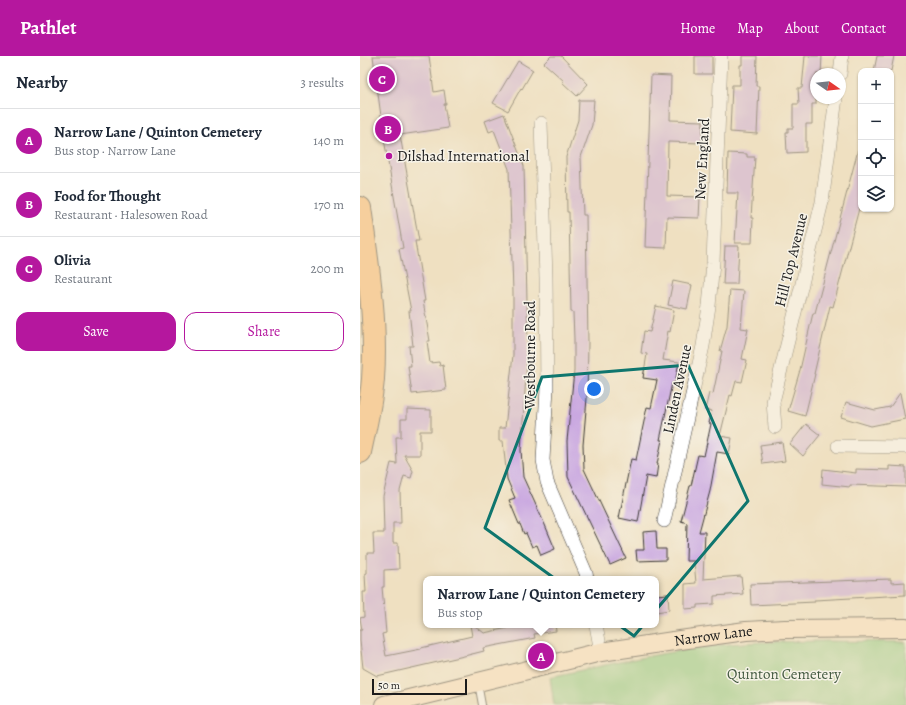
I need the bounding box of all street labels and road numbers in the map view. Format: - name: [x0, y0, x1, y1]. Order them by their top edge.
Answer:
- street label: New England: [690, 117, 714, 200]
- street label: Hill Top Avenue: [770, 211, 812, 309]
- street label: Westbourne Road: [520, 300, 540, 410]
- street label: Linden Avenue: [658, 342, 696, 435]
- street label: Narrow Lane: [673, 621, 753, 651]

